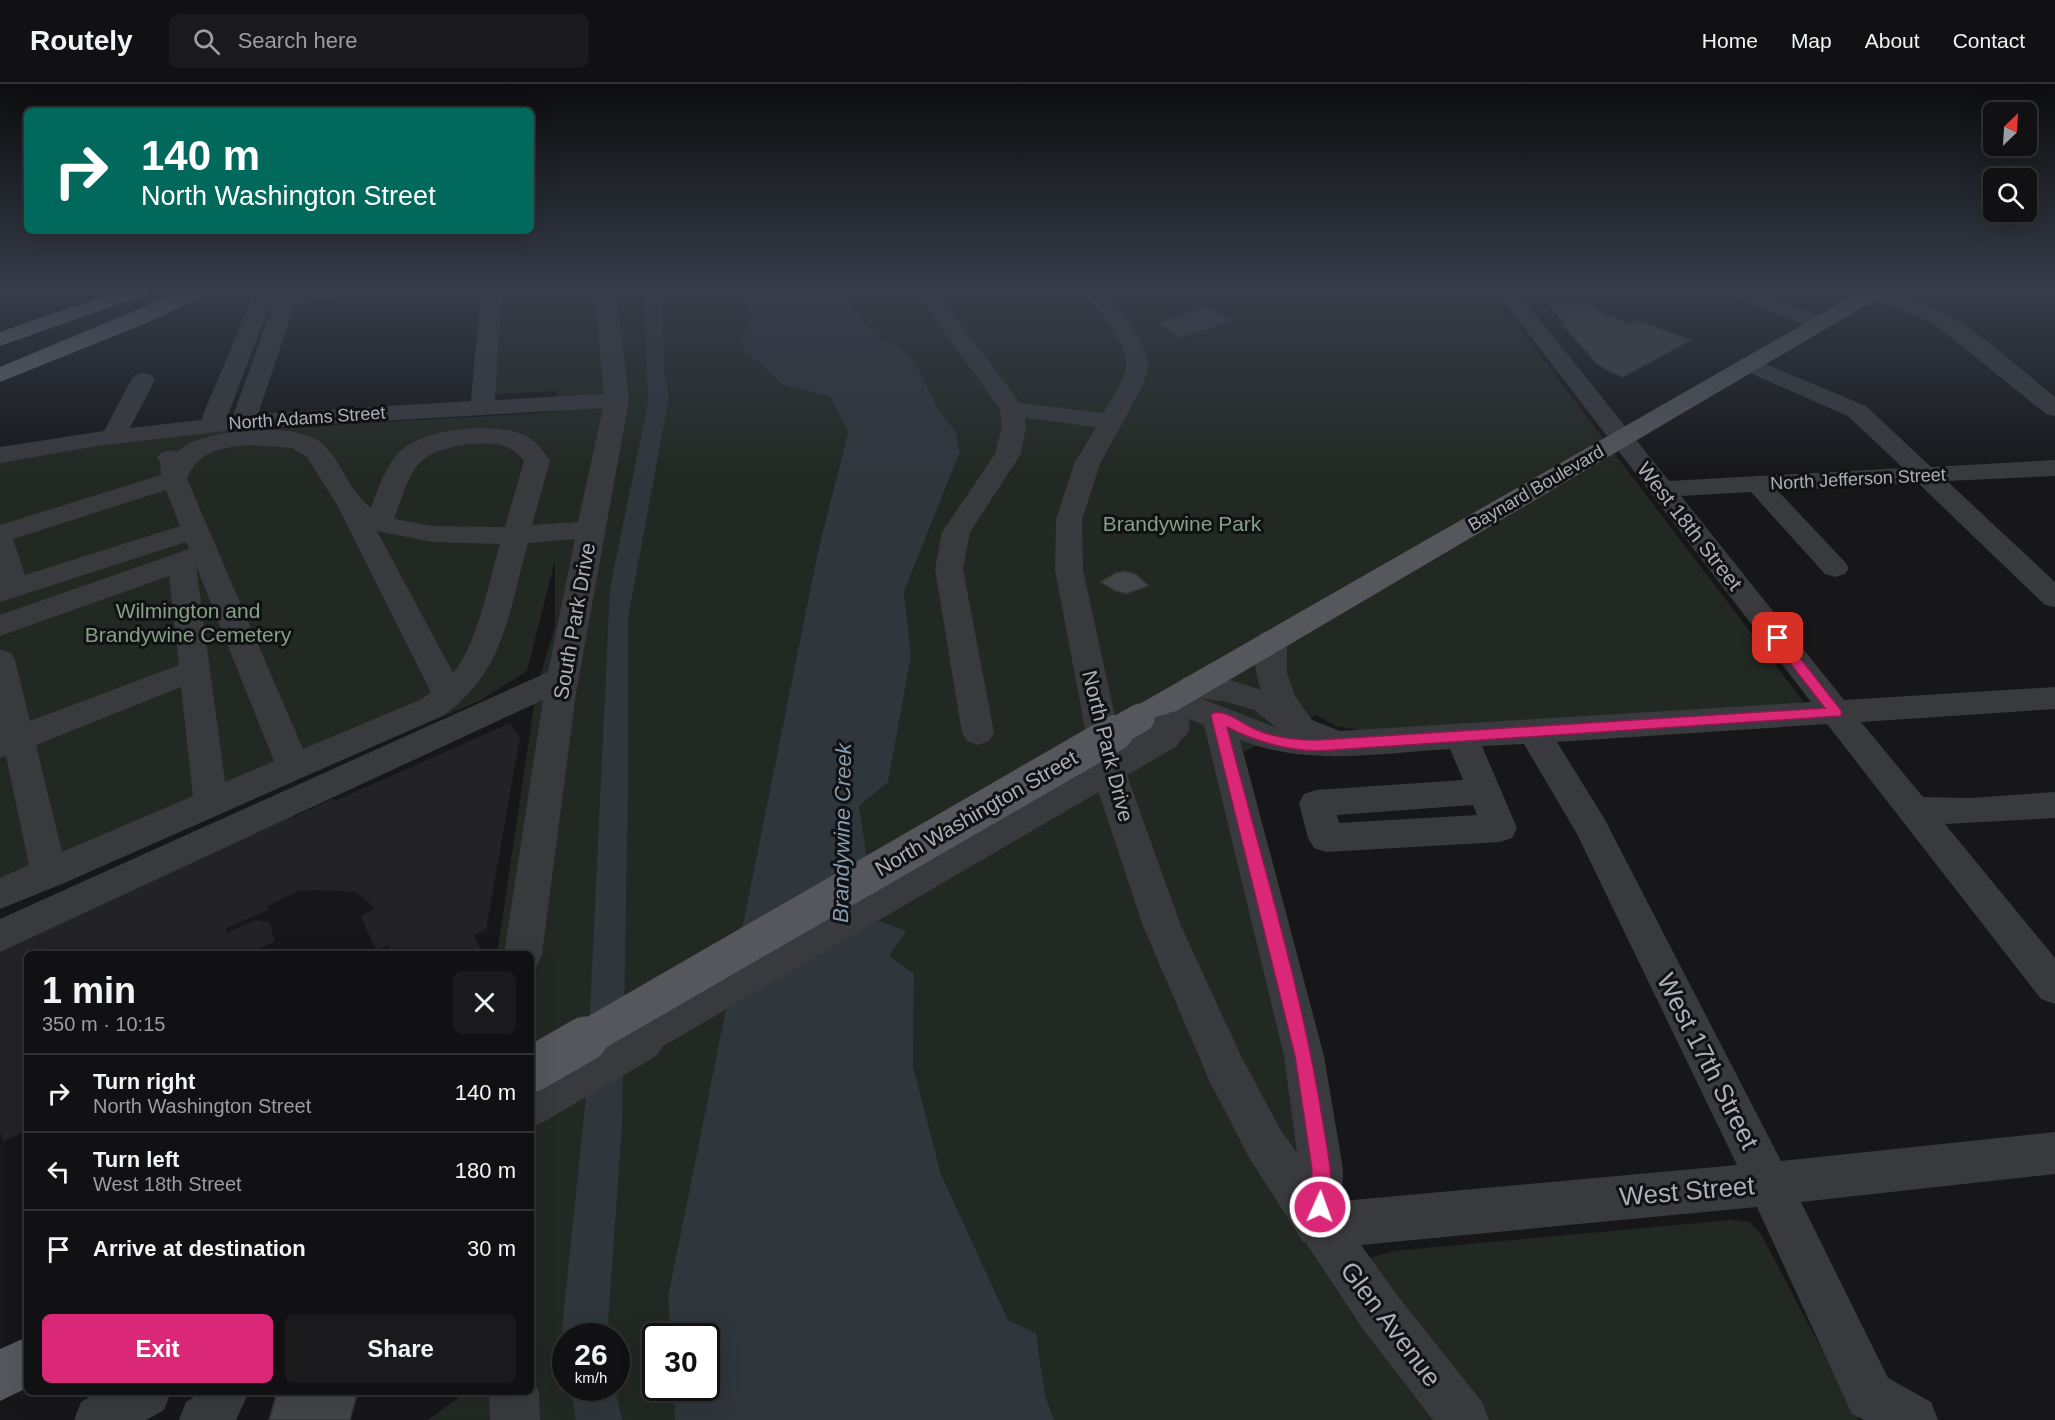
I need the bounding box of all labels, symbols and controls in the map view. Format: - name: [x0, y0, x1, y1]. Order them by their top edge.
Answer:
- search box: [169, 14, 589, 68]
- text: Routely: [30, 25, 133, 56]
- icon: search: [190, 25, 223, 58]
- text: Search here: [238, 28, 358, 53]
- text: Home: [1702, 29, 1758, 52]
- text: Map: [1791, 29, 1832, 52]
- text: About: [1865, 29, 1920, 52]
- text: Contact: [1953, 29, 2025, 52]
- north arrow: [1983, 102, 2037, 156]
- map controls: [1983, 102, 2037, 222]
- icon: right: [42, 132, 120, 210]
- text: 140 m: [141, 132, 260, 179]
- button: search: [1983, 168, 2037, 222]
- text: North Washington Street: [141, 181, 436, 211]
- street label: North Adams Street: [228, 403, 386, 433]
- street label: Baynard Boulevard: [1465, 441, 1607, 535]
- street label: West 18th Street: [1633, 457, 1747, 595]
- street label: North Jefferson Street: [1770, 464, 1946, 494]
- park label: Brandywine Park: [1103, 512, 1262, 535]
- street label: South Park Drive: [549, 541, 599, 701]
- park label: Wilmington and Brandywine Cemetery: [85, 599, 292, 646]
- pin: [1752, 612, 1803, 663]
- icon: arrive: [1761, 621, 1794, 654]
- street label: North Park Drive: [1078, 668, 1138, 824]
- water label: Brandywine Creek: [828, 742, 856, 923]
- street label: North Washington Street: [871, 746, 1081, 880]
- street label: West 17th Street: [1651, 968, 1766, 1155]
- text: 1 min: [42, 970, 136, 1011]
- button: close: [453, 971, 516, 1034]
- text: 350 m · 10:15: [42, 1013, 165, 1035]
- text: Turn right: [93, 1069, 195, 1094]
- icon: right: [42, 1077, 75, 1110]
- text: 140 m: [455, 1080, 516, 1105]
- text: North Washington Street: [93, 1095, 311, 1117]
- text: Turn left: [93, 1147, 179, 1172]
- icon: left: [42, 1155, 75, 1188]
- text: 180 m: [455, 1158, 516, 1183]
- street label: West Street: [1618, 1170, 1756, 1212]
- text: West 18th Street: [93, 1173, 242, 1195]
- position arrow: [1288, 1175, 1352, 1239]
- icon: arrive: [42, 1233, 75, 1266]
- text: Arrive at destination: [93, 1236, 306, 1261]
- text: 30 m: [467, 1236, 516, 1261]
- street label: Glen Avenue: [1334, 1256, 1448, 1392]
- button: Exit: [42, 1314, 273, 1383]
- button: Share: [285, 1314, 516, 1383]
- speed limit sign: 30: [642, 1323, 720, 1401]
- text: 26: [574, 1338, 608, 1371]
- text: km/h: [575, 1369, 607, 1386]

